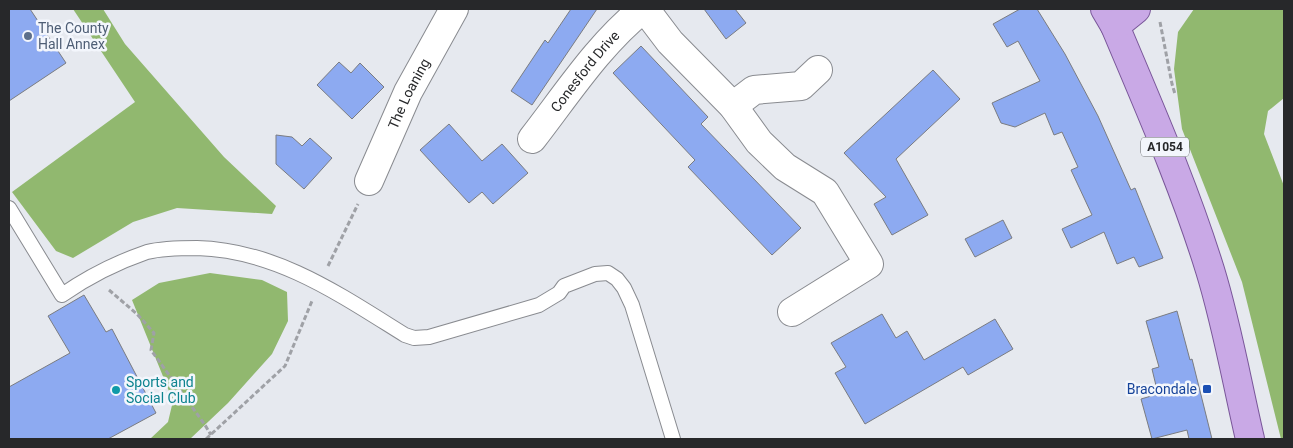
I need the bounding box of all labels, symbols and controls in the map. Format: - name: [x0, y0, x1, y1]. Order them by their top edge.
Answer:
- place label: The County Hall Annex: [38, 20, 109, 52]
- street label: Conesford Drive: [547, 27, 623, 115]
- marker: The County Hall Annex: [22, 30, 34, 42]
- street label: The Loaning: [385, 56, 433, 132]
- road number: A1054: [1141, 138, 1189, 156]
- place label: Sports and Social Club: [126, 374, 196, 406]
- place label: Bracondale: [1127, 381, 1197, 397]
- marker: Bracondale: [1201, 383, 1213, 395]
- marker: Sports and Social Club: [110, 384, 122, 396]

